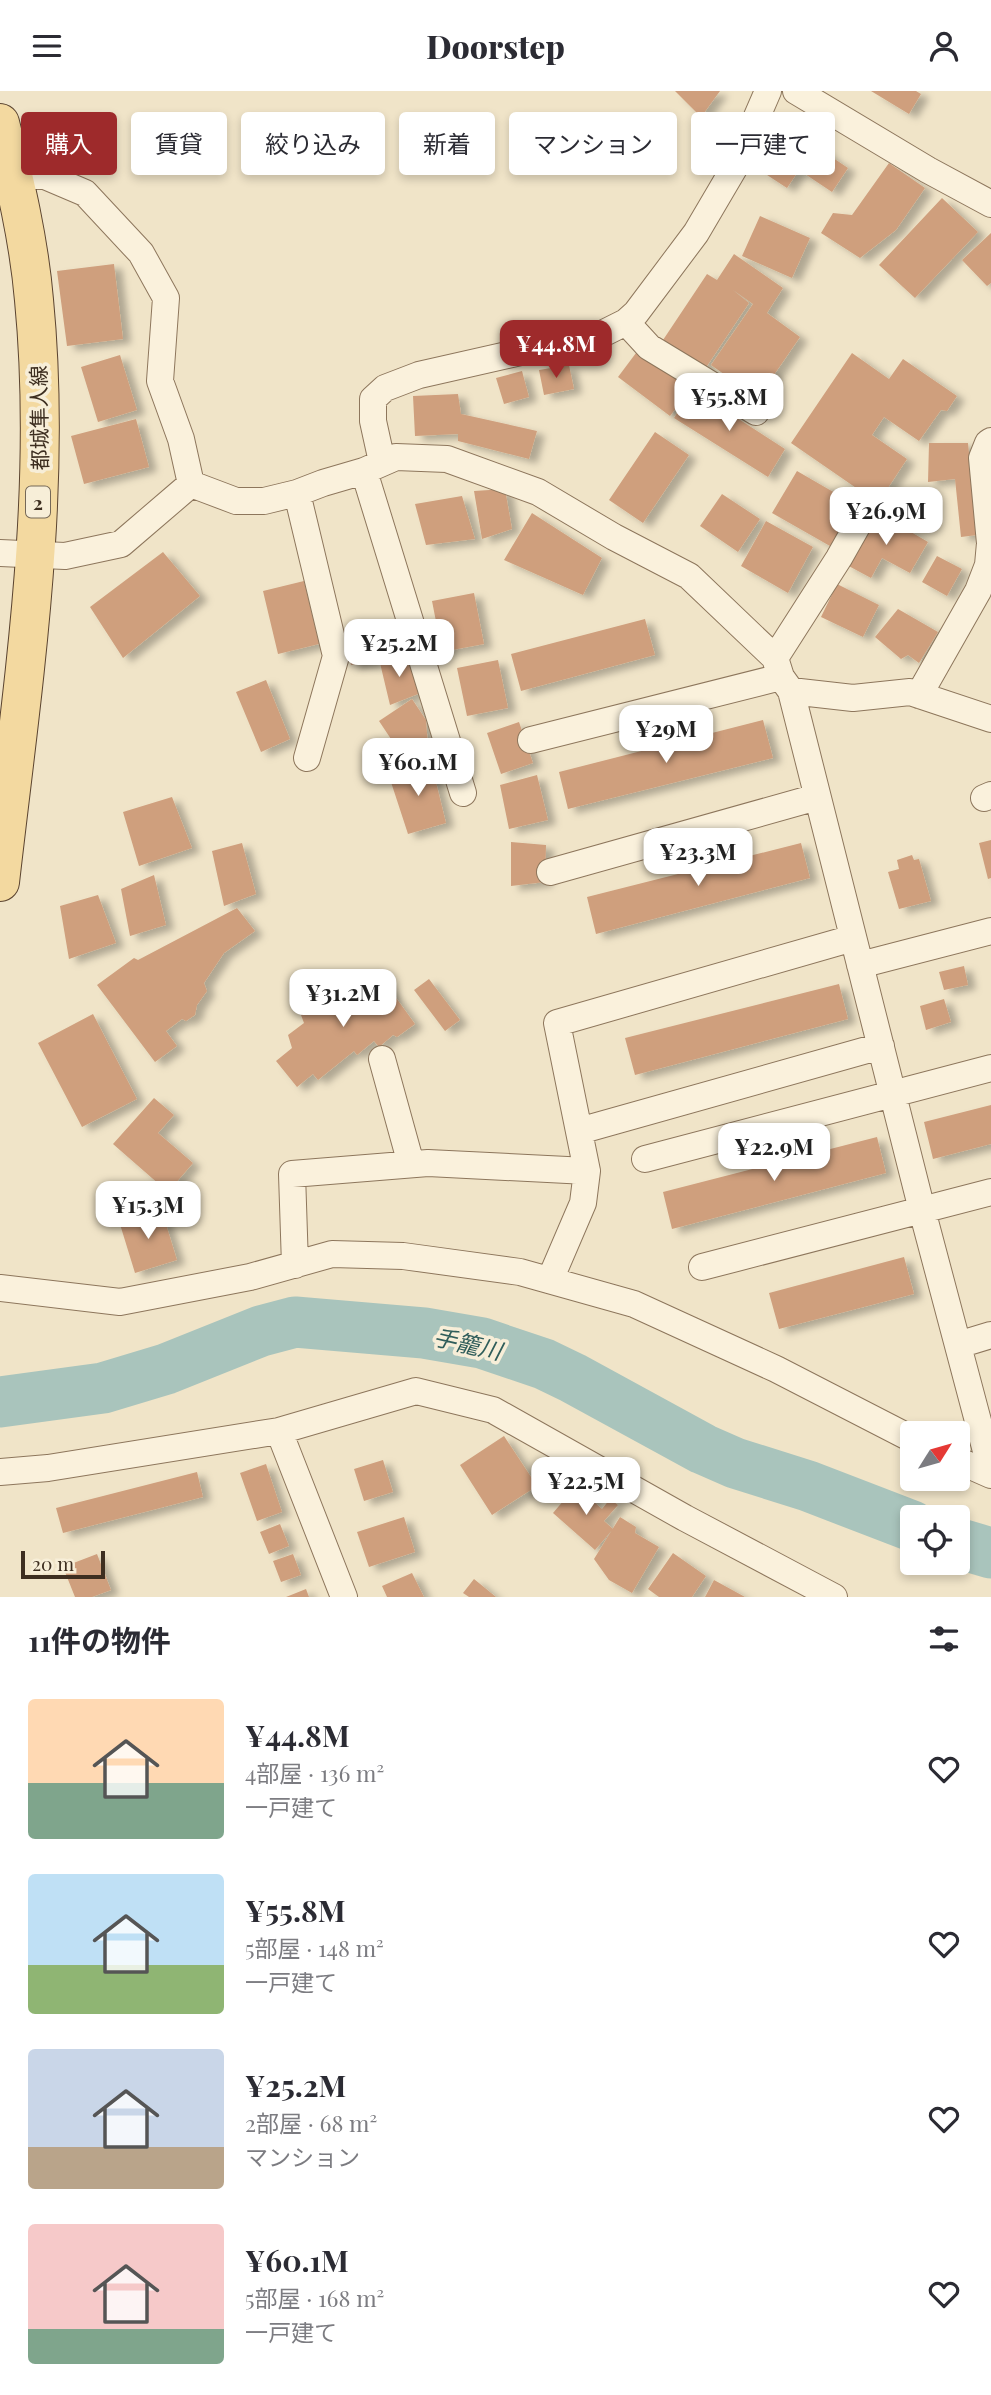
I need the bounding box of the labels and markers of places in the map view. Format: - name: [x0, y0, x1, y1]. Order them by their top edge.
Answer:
- pin: ¥44.8M: [499, 321, 613, 380]
- pin: ¥55.8M: [672, 373, 786, 433]
- pin: ¥26.9M: [829, 487, 943, 547]
- pin: ¥25.2M: [342, 619, 456, 679]
- pin: ¥29M: [625, 705, 707, 765]
- pin: ¥60.1M: [361, 739, 475, 798]
- pin: ¥23.3M: [641, 829, 755, 888]
- pin: ¥31.2M: [286, 969, 400, 1029]
- pin: ¥22.9M: [717, 1123, 831, 1183]
- pin: ¥15.3M: [91, 1181, 205, 1241]
- pin: ¥22.5M: [529, 1457, 643, 1517]

